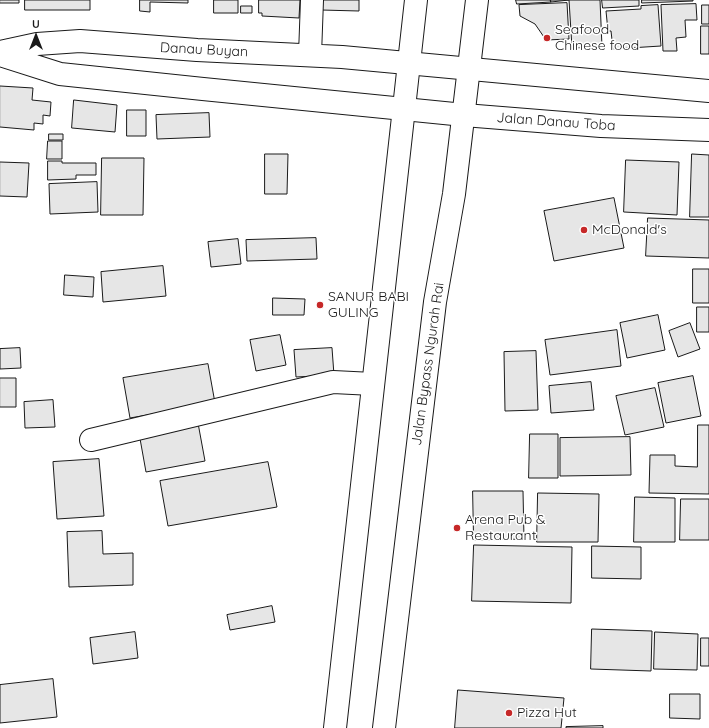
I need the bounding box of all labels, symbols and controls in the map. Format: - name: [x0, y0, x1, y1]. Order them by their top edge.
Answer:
- north arrow: [16, 16, 56, 56]
- text: U: [32, 17, 40, 31]
- place label: Seafood Chinese food: [555, 22, 639, 54]
- marker: Seafood Chinese food: [542, 33, 552, 43]
- street label: Danau Buyan: [159, 39, 249, 61]
- street label: Jalan Danau Toba: [496, 109, 616, 135]
- place label: McDonald's: [592, 222, 667, 238]
- marker: McDonald's: [579, 225, 589, 235]
- street label: Jalan Bypass Ngurah Rai: [408, 281, 448, 447]
- place label: SANUR BABI GULING: [328, 289, 409, 322]
- marker: SANUR BABI GULING: [315, 300, 325, 310]
- place label: Arena Pub & Restaurant: [465, 512, 545, 544]
- marker: Arena Pub & Restaurant: [452, 523, 462, 533]
- place label: Pizza Hut: [517, 705, 577, 721]
- marker: Pizza Hut: [504, 708, 514, 718]

